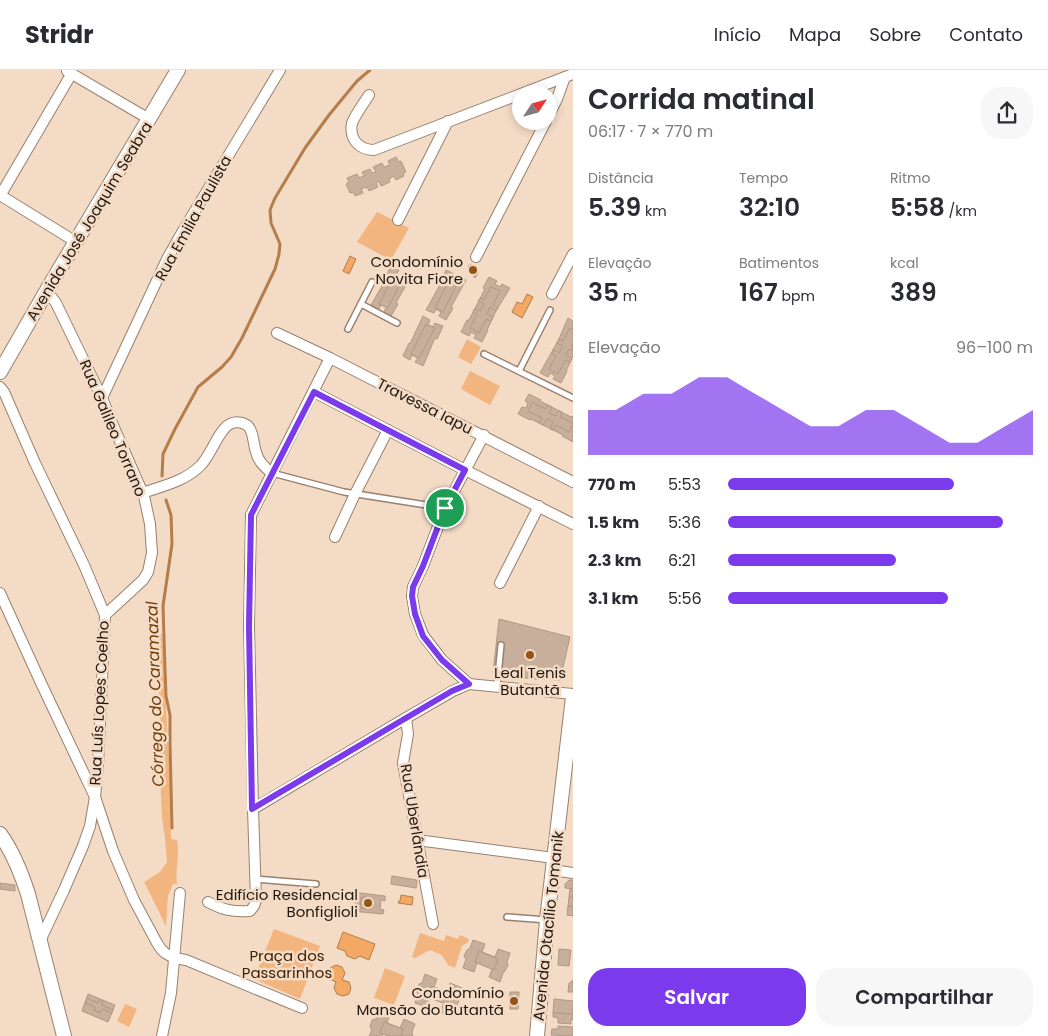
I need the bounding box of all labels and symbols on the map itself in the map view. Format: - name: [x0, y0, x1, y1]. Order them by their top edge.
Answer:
- north arrow: [512, 85, 558, 130]
- street label: Avenida José Joaquim Seabra: [21, 118, 157, 324]
- street label: Rua Emilia Paulista: [150, 151, 236, 285]
- place label: Condomínio Novita Fiore: [370, 251, 463, 289]
- marker: Condomínio Novita Fiore: [467, 264, 479, 276]
- street label: Rua Galileo Torrano: [75, 356, 151, 500]
- street label: Travessa Iapu: [373, 373, 477, 439]
- pin: [424, 487, 466, 529]
- water label: Córrego do Caramazal: [140, 601, 170, 787]
- street label: Rua Luís Lopes Coelho: [84, 620, 114, 786]
- marker: Leal Tenis Butantã: [524, 649, 536, 661]
- place label: Leal Tenis Butantã: [494, 662, 566, 700]
- street label: Rua Uberlândia: [396, 762, 434, 880]
- street label: Avenida Otacílio Tomanik: [528, 830, 568, 1022]
- place label: Edifício Residencial Bonfiglioli: [216, 884, 358, 922]
- marker: Edifício Residencial Bonfiglioli: [362, 897, 374, 909]
- park label: Praça dos Passarinhos: [242, 945, 332, 983]
- place label: Condomínio Mansão do Butantã: [356, 982, 504, 1020]
- marker: Condomínio Mansão do Butantã: [508, 995, 520, 1007]

